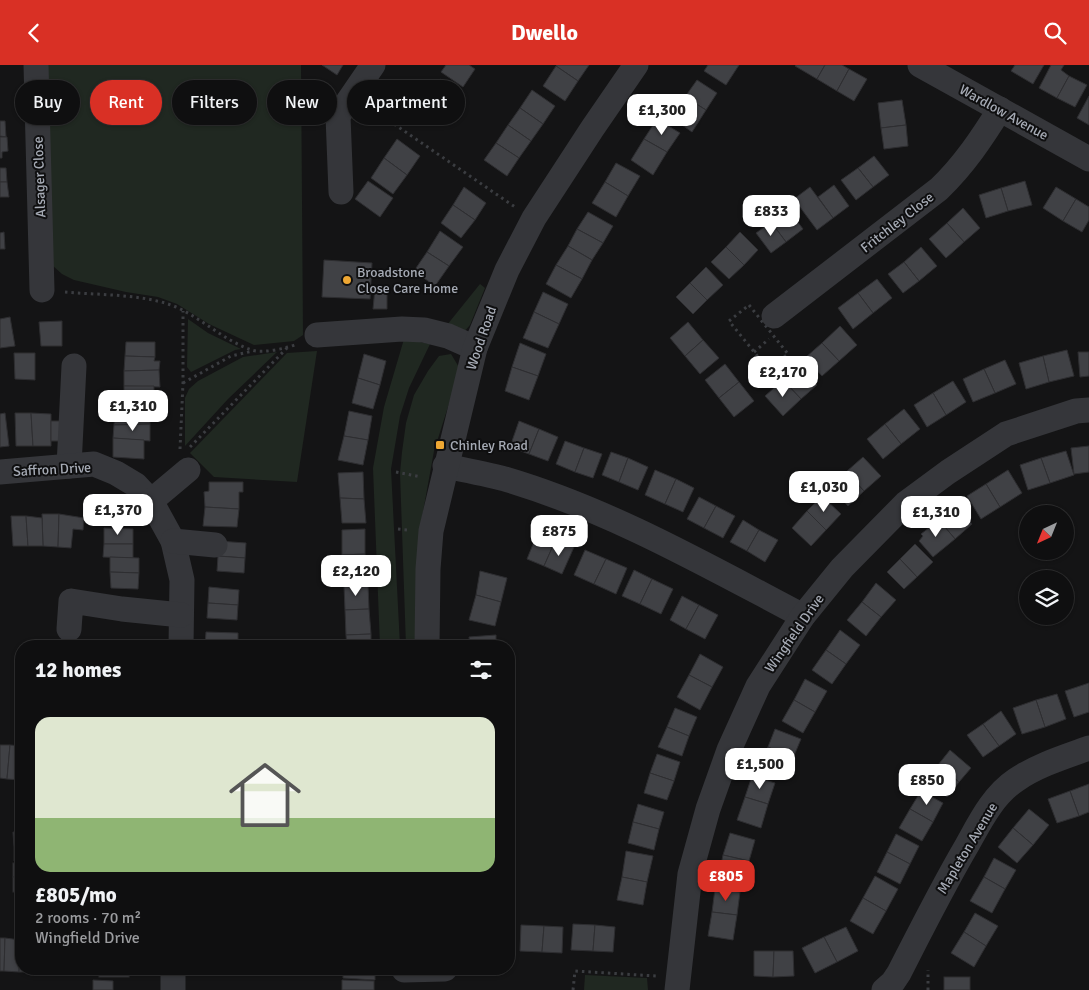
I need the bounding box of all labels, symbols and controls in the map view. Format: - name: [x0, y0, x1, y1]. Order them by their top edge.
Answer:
- icon: back: [20, 19, 48, 47]
- text: Dwello: [511, 19, 578, 46]
- icon: search: [1041, 19, 1069, 47]
- chip: Buy: [15, 80, 80, 125]
- chip: Rent: [90, 80, 162, 125]
- chip: Filters: [172, 80, 257, 125]
- chip: New: [267, 80, 337, 125]
- chip: Apartment: [347, 80, 465, 125]
- street label: Wardlow Avenue: [956, 81, 1051, 144]
- pin: £1,300: [621, 93, 703, 136]
- text: £1,300: [638, 100, 686, 120]
- street label: Alsager Close: [30, 136, 49, 218]
- street label: Fritchley Close: [857, 188, 937, 256]
- pin: £833: [741, 195, 801, 237]
- text: £833: [754, 201, 788, 221]
- place label: Broadstone Close Care Home: [357, 264, 458, 297]
- marker: Broadstone Close Care Home: [341, 274, 353, 286]
- street label: Wood Road: [463, 304, 500, 372]
- pin: £2,170: [742, 355, 824, 398]
- text: £2,170: [759, 362, 807, 382]
- pin: £1,310: [92, 389, 174, 432]
- text: £1,310: [109, 396, 157, 416]
- place label: Chinley Road: [450, 437, 528, 454]
- marker: Chinley Road: [434, 439, 446, 451]
- street label: Saffron Drive: [12, 459, 92, 480]
- pin: £1,030: [783, 471, 865, 513]
- text: £1,030: [800, 477, 848, 497]
- pin: £1,370: [77, 493, 159, 536]
- pin: £1,310: [895, 495, 977, 538]
- text: £1,370: [94, 500, 142, 520]
- text: £1,310: [912, 502, 960, 522]
- north arrow: [1019, 505, 1074, 560]
- map controls: [1019, 505, 1074, 625]
- pin: £875: [529, 515, 589, 557]
- text: £875: [542, 521, 576, 541]
- pin: £2,120: [315, 555, 397, 597]
- text: £2,120: [332, 561, 380, 581]
- button: layers: [1019, 570, 1074, 625]
- street label: Wingfield Drive: [761, 591, 828, 676]
- icon: filters: [467, 656, 495, 684]
- text: 12 homes: [35, 657, 121, 683]
- pin: £1,500: [719, 747, 801, 790]
- icon: home: [220, 750, 310, 840]
- text: £1,500: [736, 754, 784, 774]
- pin: £850: [897, 763, 957, 806]
- text: £850: [910, 770, 944, 790]
- street label: Mapleton Avenue: [934, 800, 1001, 897]
- pin: £805: [696, 859, 756, 902]
- text: £805: [709, 866, 743, 886]
- text: £805/mo: [35, 882, 117, 908]
- text: 2 rooms · 70 m²: [35, 908, 141, 928]
- text: Wingfield Drive: [35, 928, 140, 948]

